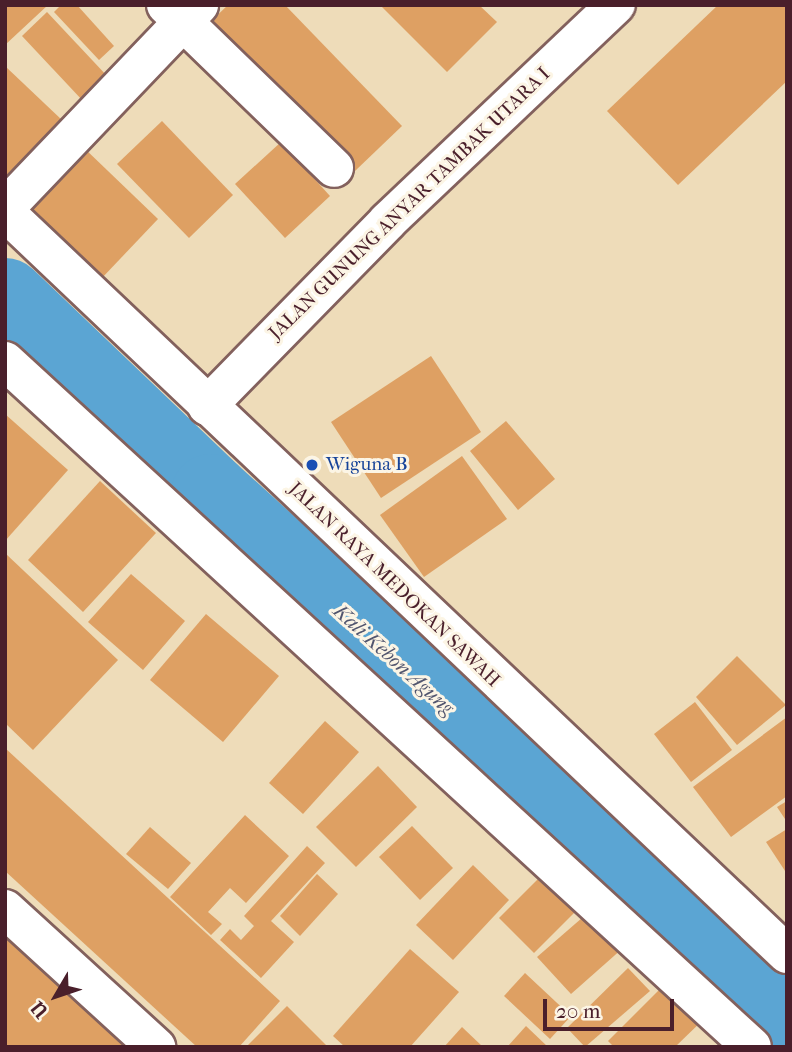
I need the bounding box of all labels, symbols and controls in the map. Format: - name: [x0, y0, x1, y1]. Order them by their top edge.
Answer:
- street label: JALAN GUNUNG ANYAR TAMBAK UTARA I: [265, 63, 555, 345]
- place label: Wiguna B: [326, 454, 408, 476]
- marker: Wiguna B: [304, 457, 320, 473]
- street label: JALAN RAYA MEDOKAN SAWAH: [284, 478, 504, 692]
- water label: Kali Kebon Agung: [328, 598, 460, 720]
- north arrow: [21, 961, 91, 1031]
- scale bar: [547, 986, 678, 1030]
- text: U: [26, 997, 53, 1022]
- text: 20 m: [556, 999, 600, 1023]

